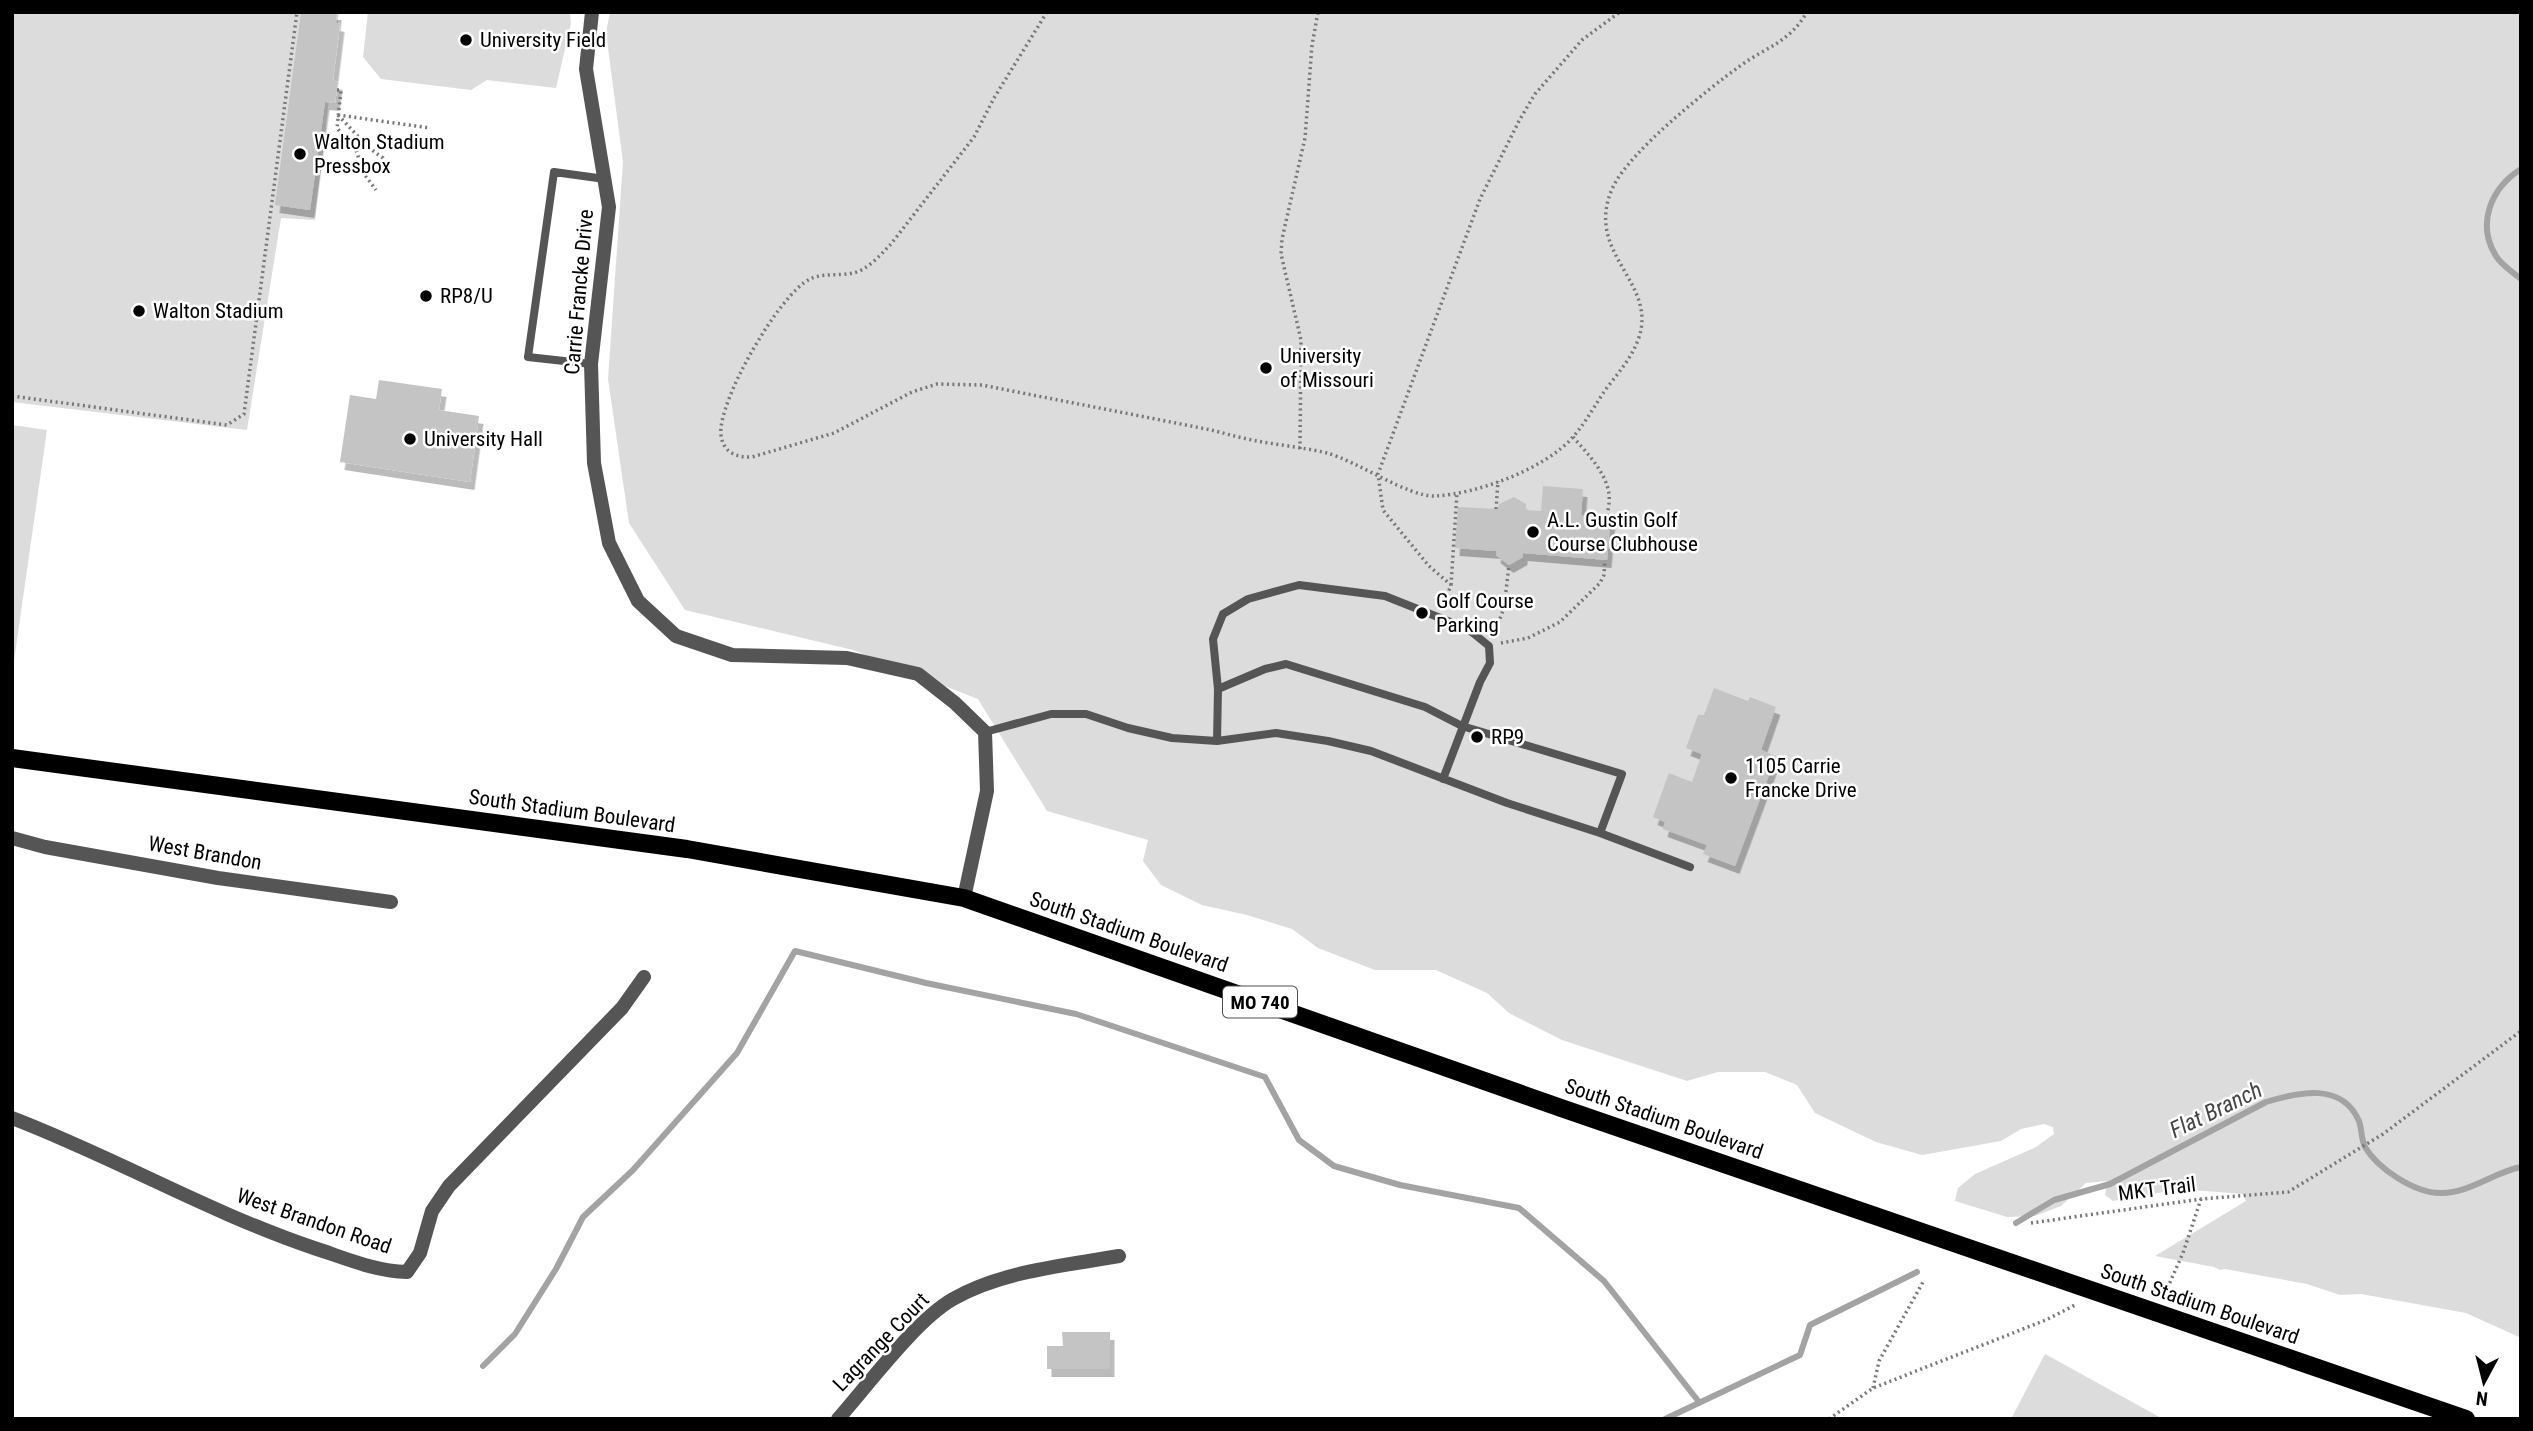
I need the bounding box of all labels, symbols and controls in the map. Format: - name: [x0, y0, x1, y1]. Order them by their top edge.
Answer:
- place label: University Field: [480, 28, 606, 52]
- marker: University Field: [458, 32, 474, 48]
- place label: Walton Stadium Pressbox: [314, 130, 444, 178]
- marker: Walton Stadium Pressbox: [292, 146, 308, 162]
- street label: Carrie Francke Drive: [560, 208, 598, 376]
- place label: RP8/U: [440, 284, 493, 308]
- marker: RP8/U: [418, 288, 434, 304]
- place label: Walton Stadium: [153, 299, 283, 323]
- marker: Walton Stadium: [131, 303, 147, 319]
- place label: University of Missouri: [1280, 344, 1374, 392]
- marker: University of Missouri: [1258, 360, 1274, 376]
- place label: University Hall: [424, 427, 543, 451]
- marker: University Hall: [402, 431, 418, 447]
- place label: A.L. Gustin Golf Course Clubhouse: [1547, 508, 1698, 556]
- marker: A.L. Gustin Golf Course Clubhouse: [1525, 524, 1541, 540]
- place label: Golf Course Parking: [1436, 589, 1534, 637]
- marker: Golf Course Parking: [1414, 605, 1430, 621]
- place label: RP9: [1491, 725, 1524, 749]
- marker: RP9: [1469, 729, 1485, 745]
- place label: 1105 Carrie Francke Drive: [1745, 754, 1857, 802]
- marker: 1105 Carrie Francke Drive: [1723, 770, 1739, 786]
- street label: South Stadium Boulevard: [467, 785, 677, 837]
- street label: West Brandon: [146, 831, 264, 875]
- street label: South Stadium Boulevard: [1027, 887, 1231, 977]
- road number: MO 740: [1223, 986, 1297, 1018]
- street label: South Stadium Boulevard: [1562, 1074, 1766, 1164]
- water label: Flat Branch: [2165, 1076, 2267, 1144]
- street label: MKT Trail: [2117, 1172, 2197, 1206]
- street label: West Brandon Road: [234, 1183, 394, 1259]
- street label: South Stadium Boulevard: [2098, 1259, 2302, 1349]
- street label: Lagrange Court: [828, 1288, 934, 1396]
- north arrow: [2449, 1347, 2519, 1417]
- text: N: [2475, 1386, 2489, 1411]

